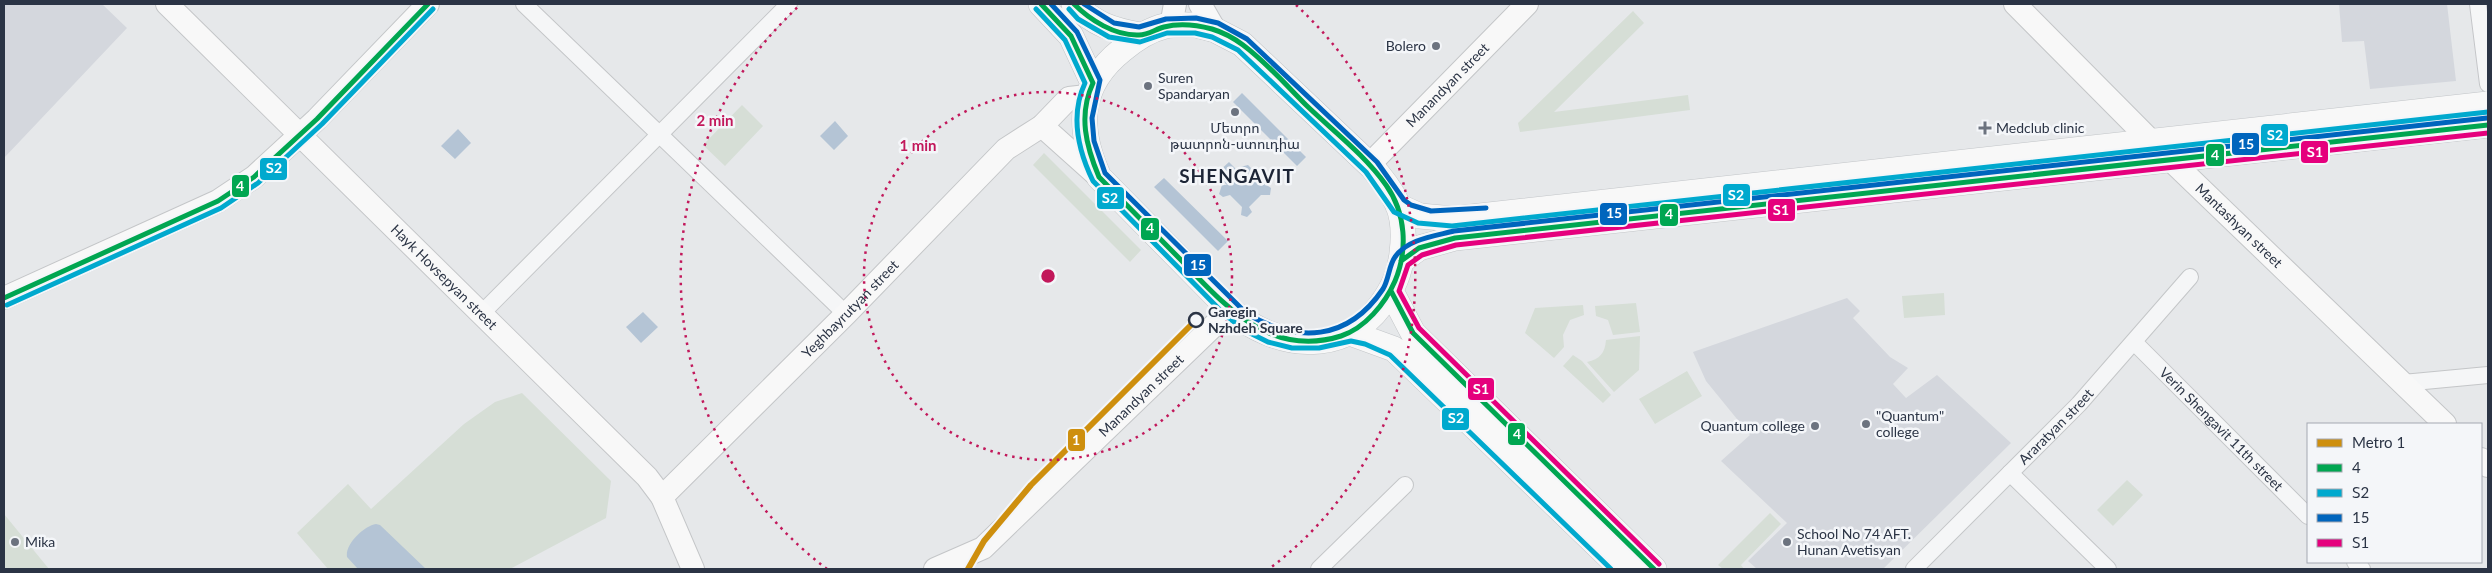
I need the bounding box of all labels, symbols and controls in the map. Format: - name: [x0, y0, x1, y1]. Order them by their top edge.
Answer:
- place label: Bolero: [1386, 37, 1426, 54]
- street label: Manandyan street: [1402, 39, 1492, 130]
- marker: Bolero: [1430, 40, 1442, 52]
- place label: Suren Spandaryan: [1158, 69, 1230, 102]
- marker: Suren Spandaryan: [1142, 80, 1154, 92]
- marker: Մետրո թատրոն-ստուդիա: [1229, 106, 1241, 118]
- text: 2 min: [696, 111, 734, 129]
- place label: Մետրո թատրոն-ստուդիա: [1170, 119, 1300, 152]
- place label: Medclub clinic: [1996, 119, 2085, 136]
- marker: Medclub clinic: [1978, 121, 1992, 135]
- line badge: Տ2: [2260, 123, 2289, 147]
- text: Տ2: [2267, 126, 2283, 143]
- line badge: 15: [2231, 132, 2260, 156]
- text: 15: [2238, 135, 2254, 152]
- text: 1 min: [899, 136, 937, 154]
- line badge: Տ1: [2300, 140, 2329, 164]
- line badge: 4: [2205, 143, 2225, 167]
- text: Տ1: [2307, 143, 2323, 160]
- text: 4: [2211, 146, 2219, 163]
- line badge: Տ2: [259, 157, 288, 181]
- text: Տ2: [266, 159, 282, 176]
- district label: SHENGAVIT: [1179, 164, 1295, 187]
- line badge: 4: [231, 174, 250, 198]
- text: 4: [236, 177, 244, 194]
- street label: Mantashyan street: [2192, 179, 2286, 271]
- line badge: Տ2: [1722, 183, 1751, 207]
- line badge: Տ2: [1096, 186, 1125, 210]
- text: Տ2: [1728, 186, 1744, 203]
- text: Տ2: [1102, 189, 1118, 206]
- line badge: Տ1: [1767, 198, 1796, 222]
- text: Տ1: [1773, 201, 1789, 218]
- line badge: 15: [1599, 202, 1628, 226]
- line badge: 4: [1659, 203, 1679, 227]
- text: 15: [1606, 204, 1622, 221]
- text: 4: [1665, 205, 1673, 222]
- line badge: 4: [1140, 217, 1160, 241]
- text: 4: [1146, 219, 1154, 236]
- street label: Hayk Hovsepyan street: [388, 221, 501, 333]
- line badge: 15: [1183, 253, 1212, 277]
- street label: Yeghbayrutyan street: [798, 256, 902, 361]
- text: 15: [1190, 256, 1206, 273]
- centre of rings: [1039, 267, 1057, 285]
- place label: Garegin Nzhdeh Square: [1208, 303, 1303, 336]
- marker: Garegin Nzhdeh Square: [1188, 312, 1204, 328]
- street label: Manandyan street: [1095, 351, 1187, 440]
- street label: Verin Shengavit 11th street: [2156, 364, 2287, 494]
- line badge: Տ1: [1467, 377, 1495, 401]
- text: Տ1: [1473, 380, 1489, 397]
- street label: Araratyan street: [2015, 385, 2096, 468]
- line badge: Տ2: [1441, 407, 1470, 431]
- place label: "Quantum" college: [1876, 407, 1944, 440]
- text: Տ2: [1448, 409, 1464, 426]
- place label: Quantum college: [1700, 417, 1805, 434]
- marker: "Quantum" college: [1860, 418, 1872, 430]
- marker: Quantum college: [1809, 420, 1821, 432]
- line badge: 4: [1507, 422, 1526, 446]
- legend: [2307, 423, 2482, 563]
- text: 4: [1513, 425, 1521, 442]
- line badge: 1: [1067, 428, 1086, 452]
- text: 1: [1072, 431, 1080, 448]
- text: Metro 1: [2352, 433, 2405, 451]
- text: 4: [2352, 458, 2361, 476]
- text: Տ2: [2352, 483, 2369, 501]
- text: 15: [2352, 508, 2369, 526]
- place label: School No 74 AFT. Hunan Avetisyan: [1797, 525, 1911, 558]
- place label: Mika: [25, 533, 55, 550]
- text: Տ1: [2352, 533, 2369, 551]
- marker: Mika: [9, 536, 21, 548]
- marker: School No 74 AFT. Hunan Avetisyan: [1781, 536, 1793, 548]

